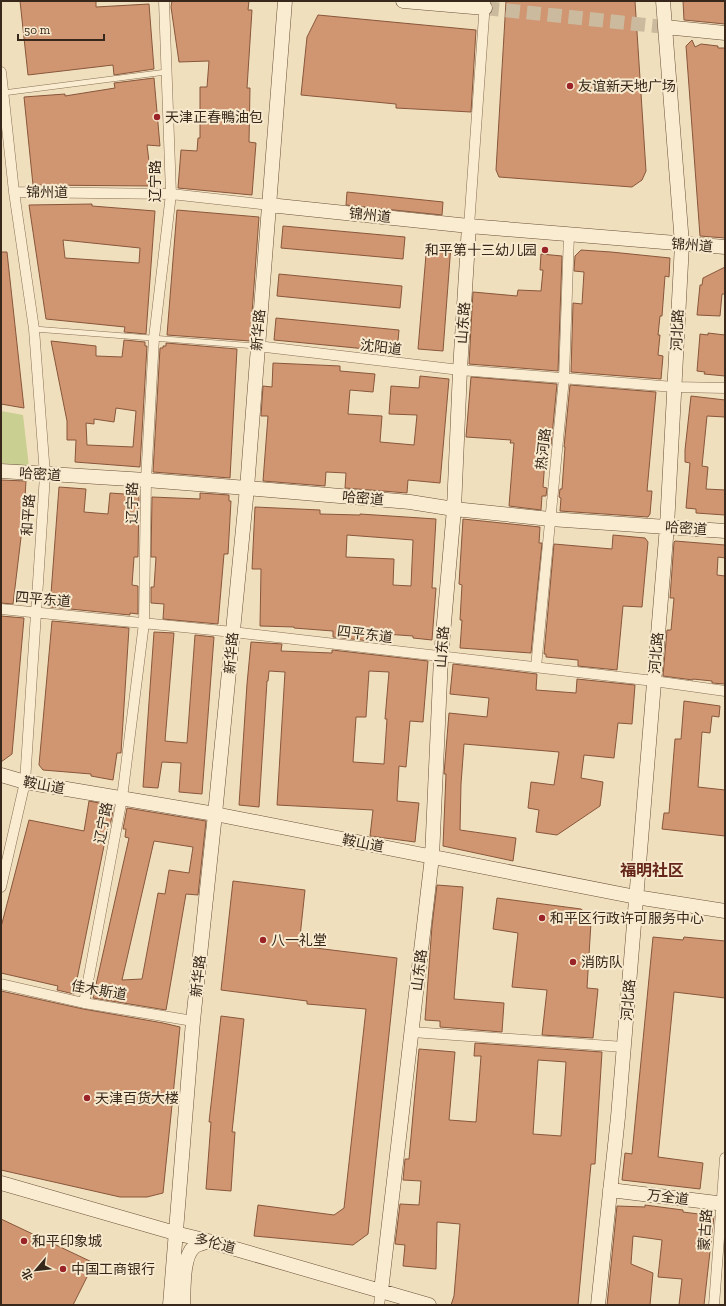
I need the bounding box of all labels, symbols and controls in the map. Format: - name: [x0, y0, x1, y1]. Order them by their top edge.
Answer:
- scale bar: [18, 16, 104, 42]
- text: 50 m: [24, 23, 51, 37]
- place label: 友谊新天地广场: [578, 78, 676, 95]
- marker: 友谊新天地广场: [565, 81, 575, 91]
- place label: 天津正春鴨油包: [165, 109, 263, 126]
- marker: 天津正春鴨油包: [152, 112, 162, 122]
- street label: 辽宁路: [147, 160, 164, 202]
- street label: 锦州道: [26, 184, 68, 201]
- street label: 锦州道: [348, 205, 392, 226]
- street label: 锦州道: [670, 235, 714, 256]
- place label: 和平第十三幼儿园: [425, 242, 537, 259]
- marker: 和平第十三幼儿园: [540, 245, 550, 255]
- street label: 山东路: [454, 301, 473, 345]
- street label: 新华路: [248, 308, 269, 352]
- street label: 河北路: [668, 309, 687, 351]
- street label: 沈阳道: [359, 337, 403, 358]
- street label: 热河路: [533, 427, 554, 471]
- street label: 哈密道: [18, 465, 62, 484]
- street label: 辽宁路: [124, 482, 141, 524]
- street label: 哈密道: [341, 488, 385, 509]
- street label: 和平路: [19, 493, 38, 537]
- street label: 哈密道: [664, 519, 708, 538]
- street label: 四平东道: [14, 589, 72, 610]
- street label: 四平东道: [336, 623, 394, 646]
- street label: 山东路: [433, 625, 452, 669]
- street label: 新华路: [221, 631, 242, 675]
- street label: 河北路: [646, 631, 667, 675]
- street label: 鞍山道: [22, 773, 66, 798]
- street label: 辽宁路: [91, 801, 116, 845]
- street label: 鞍山道: [341, 831, 385, 856]
- district label: 福明社区: [620, 861, 684, 880]
- place label: 和平区行政许可服务中心: [550, 910, 704, 927]
- marker: 和平区行政许可服务中心: [537, 913, 547, 923]
- place label: 八一礼堂: [271, 932, 327, 949]
- marker: 八一礼堂: [258, 935, 268, 945]
- street label: 山东路: [409, 948, 430, 992]
- street label: 新华路: [188, 954, 209, 998]
- place label: 消防队: [581, 954, 623, 971]
- marker: 消防队: [568, 957, 578, 967]
- street label: 佳木斯道: [70, 977, 128, 1004]
- street label: 河北路: [618, 978, 639, 1022]
- place label: 天津百货大楼: [95, 1090, 179, 1107]
- marker: 天津百货大楼: [82, 1093, 92, 1103]
- street label: 万全道: [646, 1187, 690, 1208]
- street label: 蒙古路: [696, 1208, 715, 1252]
- street label: 多伦道: [192, 1230, 237, 1257]
- place label: 和平印象城: [32, 1233, 102, 1250]
- marker: 和平印象城: [19, 1236, 29, 1246]
- north arrow: [16, 1250, 56, 1290]
- place label: 中国工商银行: [71, 1261, 155, 1278]
- marker: 中国工商银行: [58, 1264, 68, 1274]
- text: 北: [19, 1267, 36, 1282]

